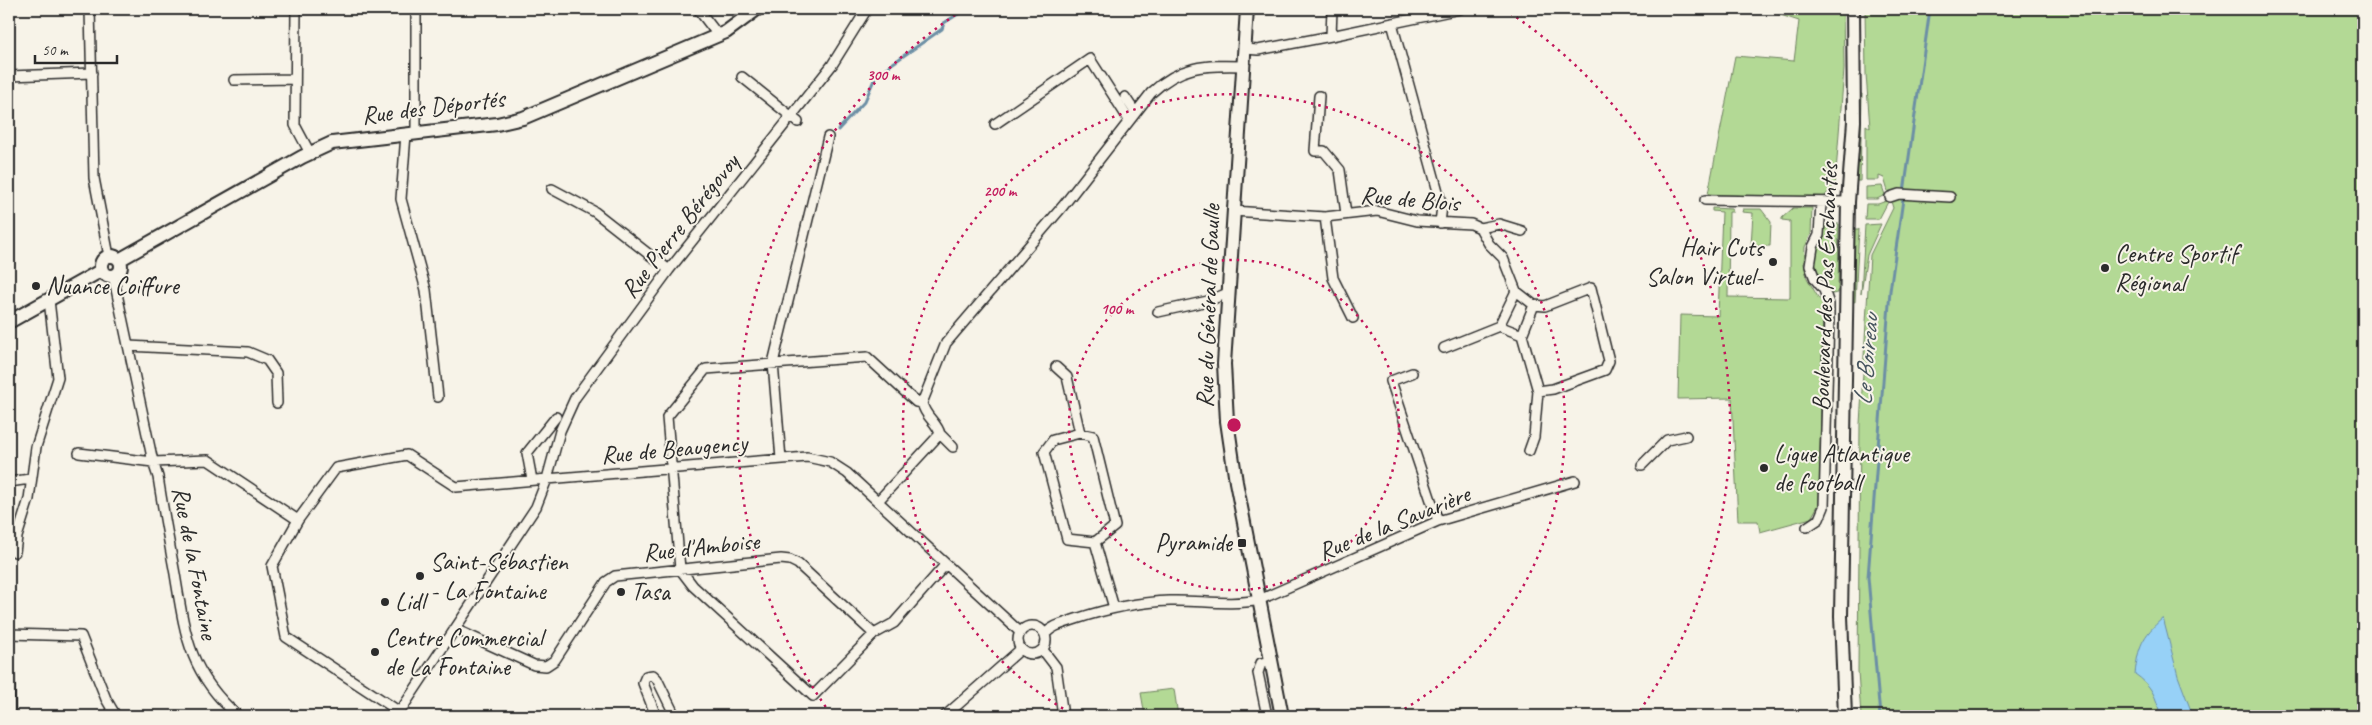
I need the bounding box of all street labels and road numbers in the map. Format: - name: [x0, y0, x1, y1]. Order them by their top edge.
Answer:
- street label: Rue des Déportés: [360, 82, 509, 132]
- street label: Rue Pierre Bérégovoy: [614, 145, 748, 305]
- street label: Boulevard des Pas Enchantés: [1805, 160, 1845, 411]
- street label: Rue de Blois: [1359, 179, 1463, 219]
- street label: Rue du Général de Gaulle: [1188, 202, 1228, 408]
- street label: Rue de Beaugency: [600, 426, 751, 471]
- street label: Rue de la Savarière: [1313, 477, 1476, 568]
- street label: Rue de la Fontaine: [165, 484, 226, 644]
- street label: Rue d'Amboise: [641, 525, 762, 569]

